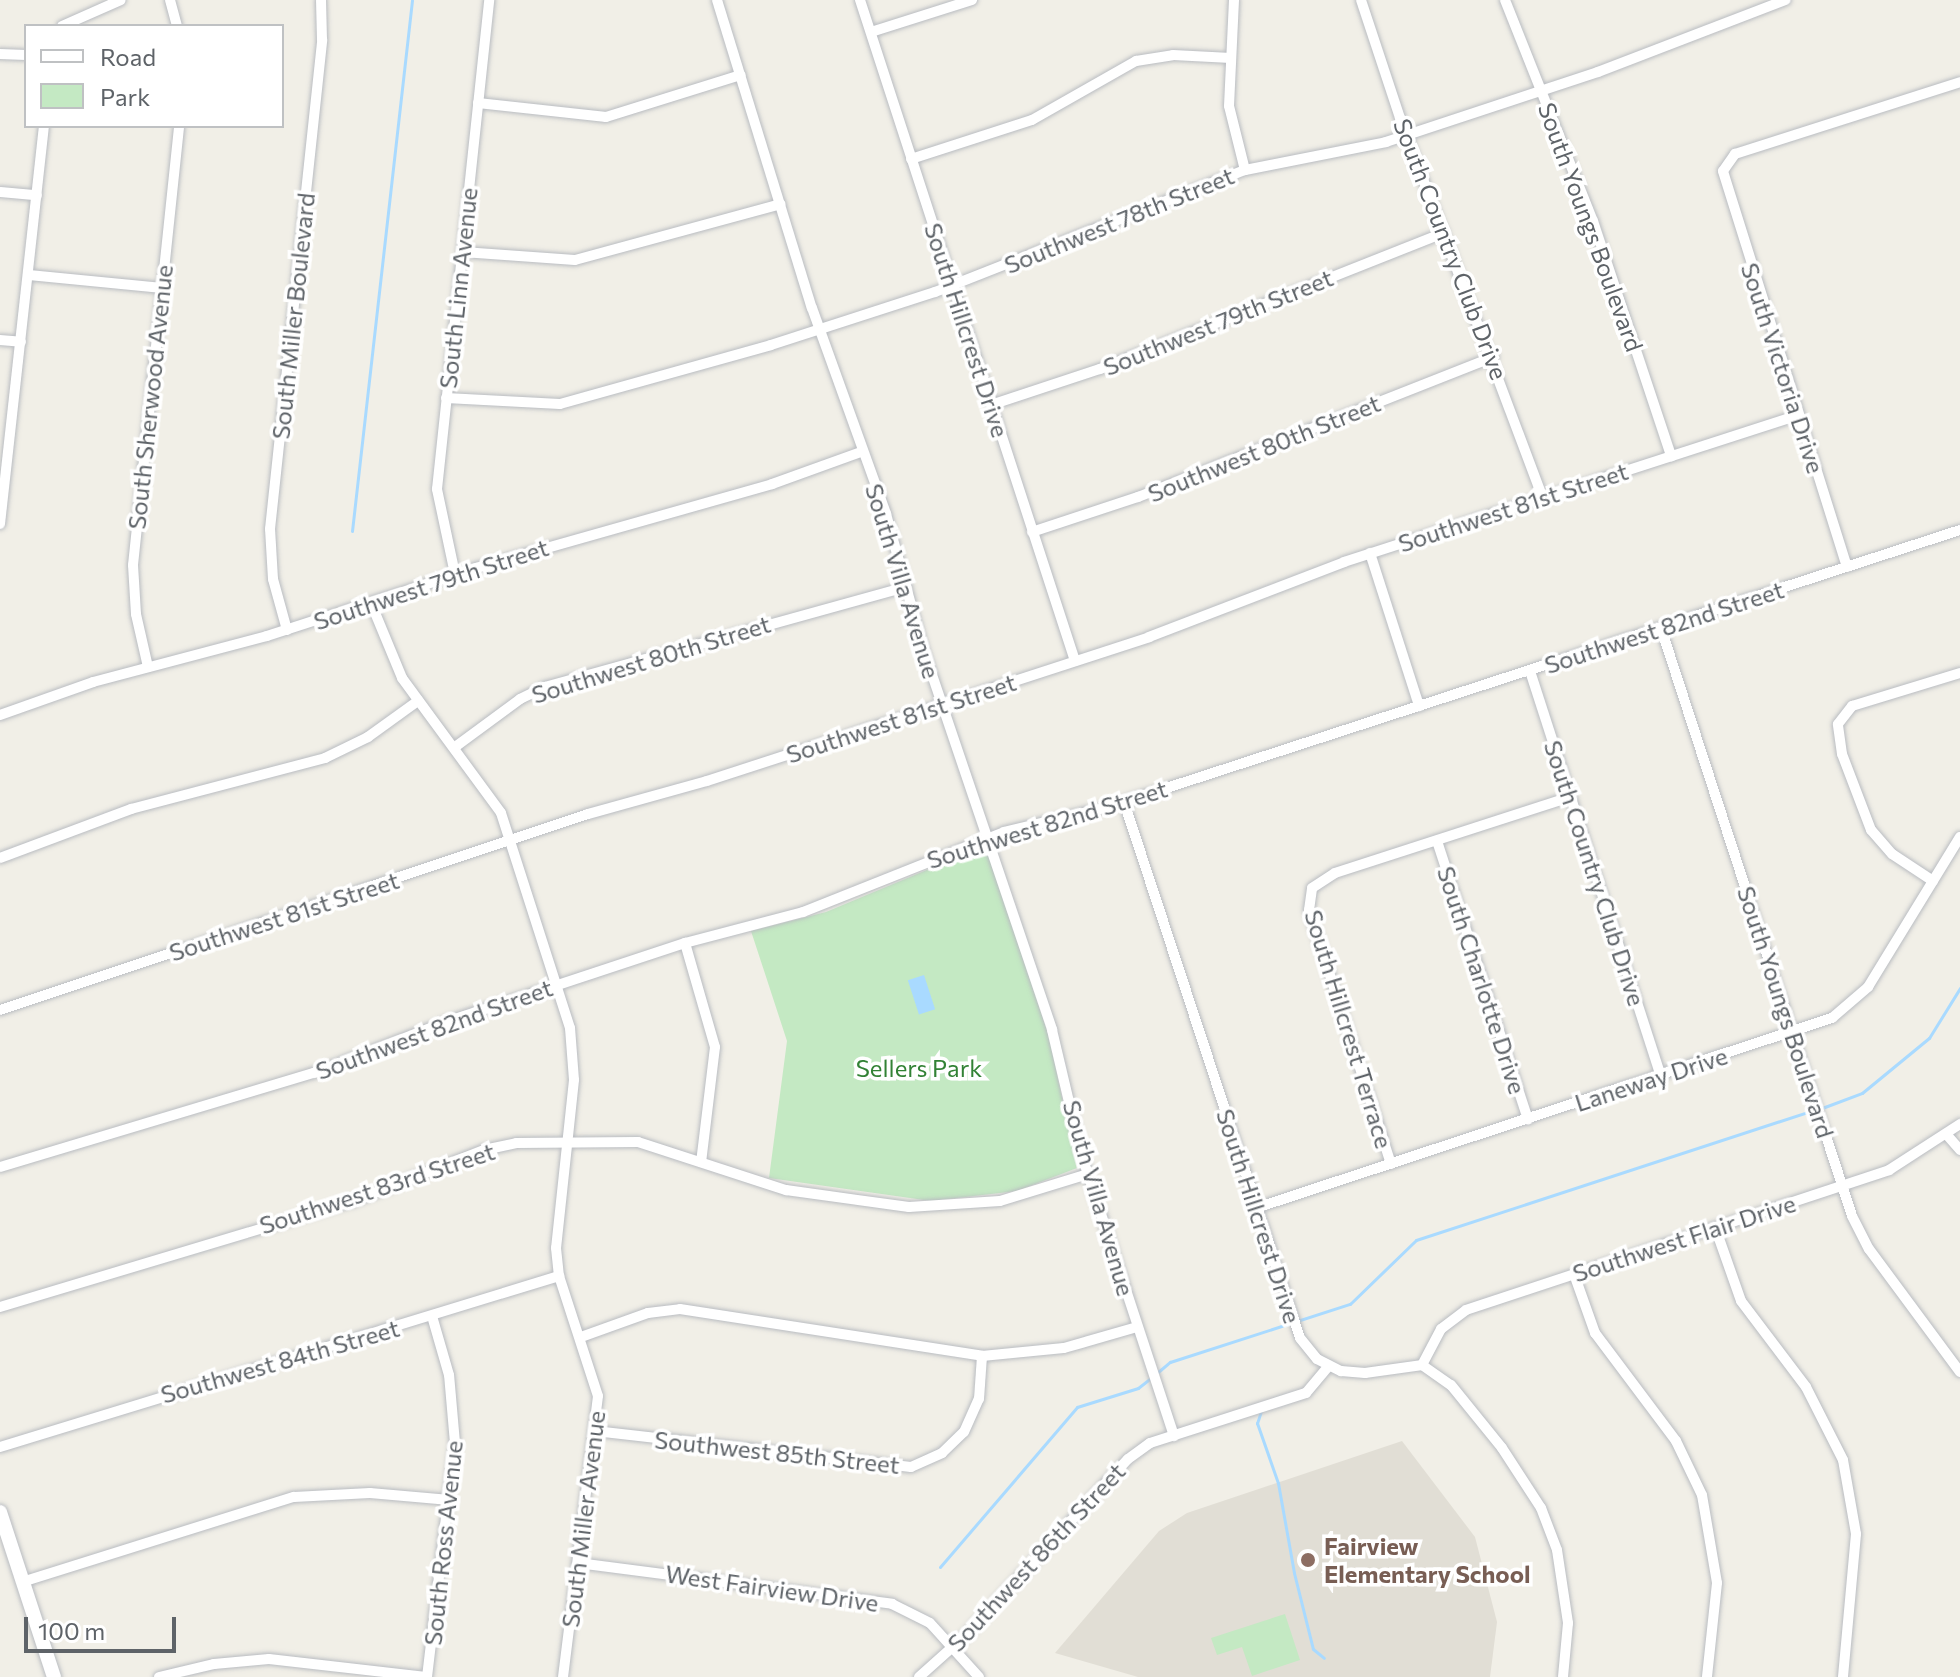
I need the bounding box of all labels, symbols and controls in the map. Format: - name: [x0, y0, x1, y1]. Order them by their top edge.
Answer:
- legend: [24, 24, 284, 128]
- text: Road: [100, 42, 156, 71]
- text: Park: [100, 82, 150, 111]
- street label: South Youngs Boulevard: [1533, 99, 1649, 355]
- street label: South Country Club Drive: [1388, 114, 1514, 384]
- street label: Southwest 78th Street: [1000, 161, 1238, 279]
- street label: South Linn Avenue: [433, 186, 483, 390]
- street label: South Miller Boulevard: [266, 191, 320, 441]
- street label: South Hillcrest Drive: [919, 219, 1015, 441]
- street label: South Victoria Drive: [1735, 259, 1831, 477]
- street label: South Sherwood Avenue: [122, 263, 178, 531]
- street label: Southwest 79th Street: [1099, 263, 1337, 381]
- street label: Southwest 80th Street: [1144, 388, 1384, 508]
- street label: Southwest 81st Street: [1395, 456, 1631, 558]
- street label: South Villa Avenue: [860, 480, 946, 682]
- street label: Southwest 79th Street: [310, 532, 552, 636]
- street label: Southwest 82nd Street: [1541, 575, 1787, 679]
- street label: Southwest 80th Street: [528, 609, 774, 709]
- street label: Southwest 81st Street: [783, 667, 1019, 769]
- street label: South Country Club Drive: [1538, 737, 1652, 1009]
- street label: Southwest 82nd Street: [923, 774, 1171, 874]
- street label: South Charlotte Drive: [1432, 863, 1532, 1097]
- street label: Southwest 81st Street: [166, 865, 402, 967]
- street label: South Youngs Boulevard: [1732, 883, 1840, 1141]
- street label: South Hillcrest Terrace: [1299, 906, 1399, 1152]
- street label: Southwest 82nd Street: [312, 973, 556, 1085]
- street label: Laneway Drive: [1571, 1041, 1731, 1117]
- park label: Sellers Park: [856, 1054, 982, 1082]
- street label: South Villa Avenue: [1057, 1097, 1141, 1299]
- street label: South Hillcrest Drive: [1211, 1105, 1307, 1327]
- street label: Southwest 83rd Street: [256, 1136, 498, 1240]
- street label: Southwest Flair Drive: [1569, 1188, 1799, 1288]
- street label: Southwest 84th Street: [157, 1313, 403, 1409]
- street label: South Miller Avenue: [555, 1409, 611, 1629]
- street label: Southwest 85th Street: [653, 1425, 901, 1479]
- street label: South Ross Avenue: [418, 1439, 468, 1647]
- street label: Southwest 86th Street: [941, 1457, 1131, 1657]
- place label: Fairview Elementary School: [1324, 1532, 1531, 1588]
- marker: Fairview Elementary School: [1299, 1551, 1317, 1569]
- street label: West Fairview Drive: [664, 1559, 880, 1617]
- scale bar: [28, 1601, 180, 1651]
- text: 100 m: [38, 1616, 105, 1645]

